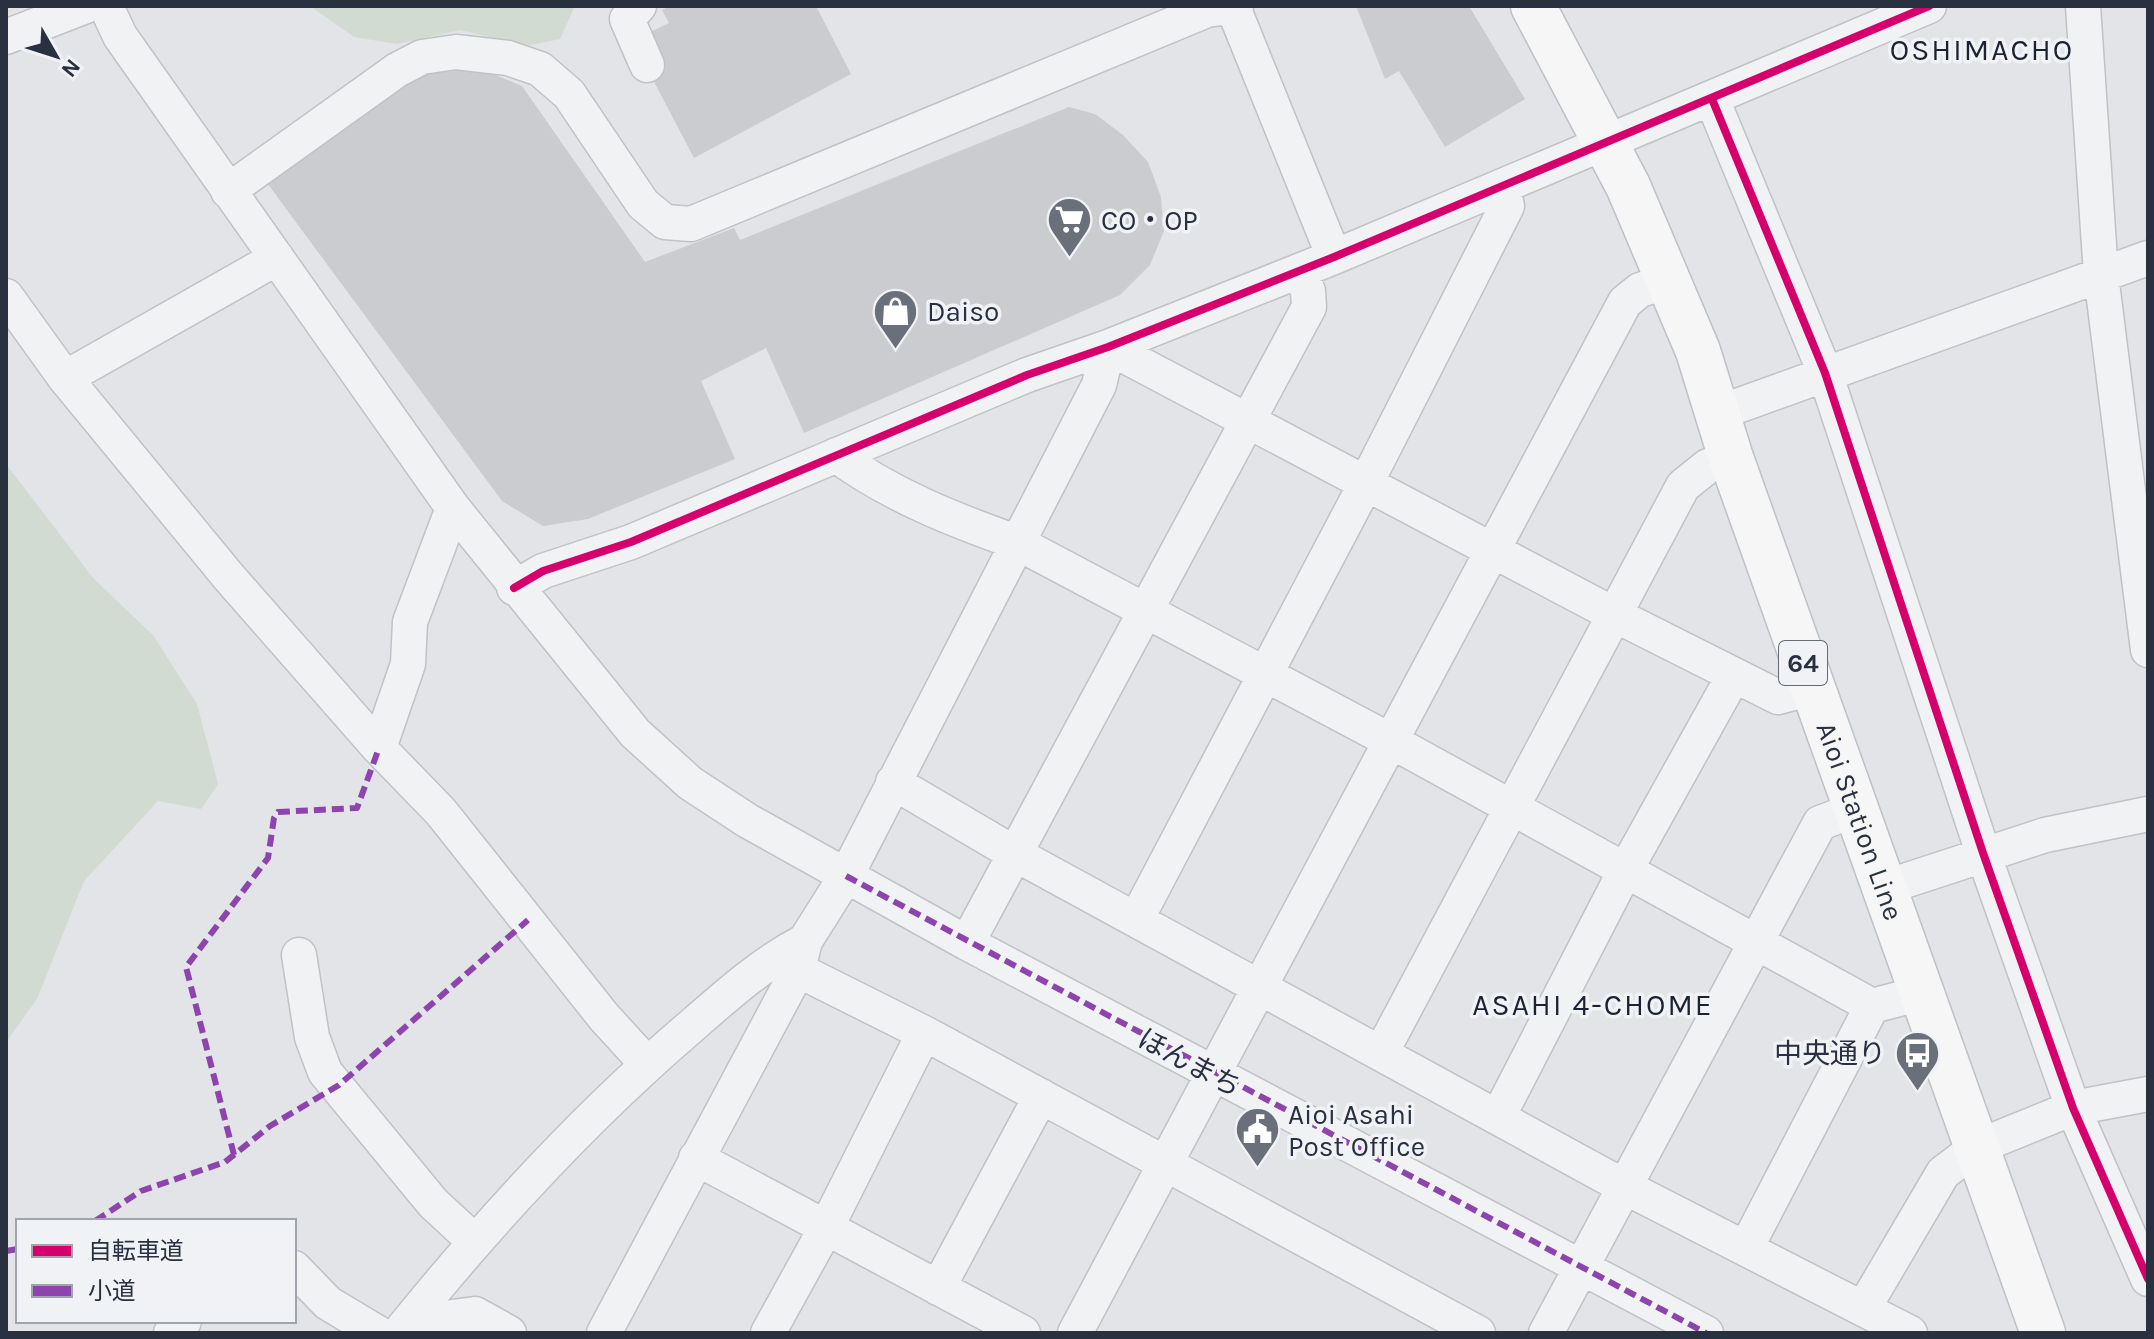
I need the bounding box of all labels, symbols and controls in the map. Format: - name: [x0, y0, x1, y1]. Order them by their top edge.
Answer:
- north arrow: [16, 16, 96, 96]
- district label: OSHIMACHO: [1890, 32, 2074, 68]
- text: N: [56, 54, 86, 82]
- supermarket icon: CO・OP: [1046, 196, 1094, 259]
- place label: CO・OP: [1101, 204, 1198, 237]
- shop icon: Daiso: [872, 287, 920, 350]
- place label: Daiso: [927, 295, 999, 328]
- road number: 64: [1779, 641, 1827, 685]
- street label: Aioi Station Line: [1809, 717, 1910, 925]
- district label: ASAHI 4-CHOME: [1472, 987, 1714, 1023]
- street label: ほんまち: [1133, 1022, 1247, 1103]
- bus stop icon: 中央通り: [1893, 1029, 1941, 1092]
- place label: 中央通り: [1774, 1037, 1886, 1070]
- place label: Aioi Asahi Post Office: [1288, 1098, 1425, 1163]
- public building icon: Aioi Asahi Post Office: [1233, 1106, 1281, 1169]
- legend: [16, 1219, 296, 1323]
- text: 自転車道: [88, 1237, 184, 1265]
- text: 小道: [88, 1277, 136, 1305]

